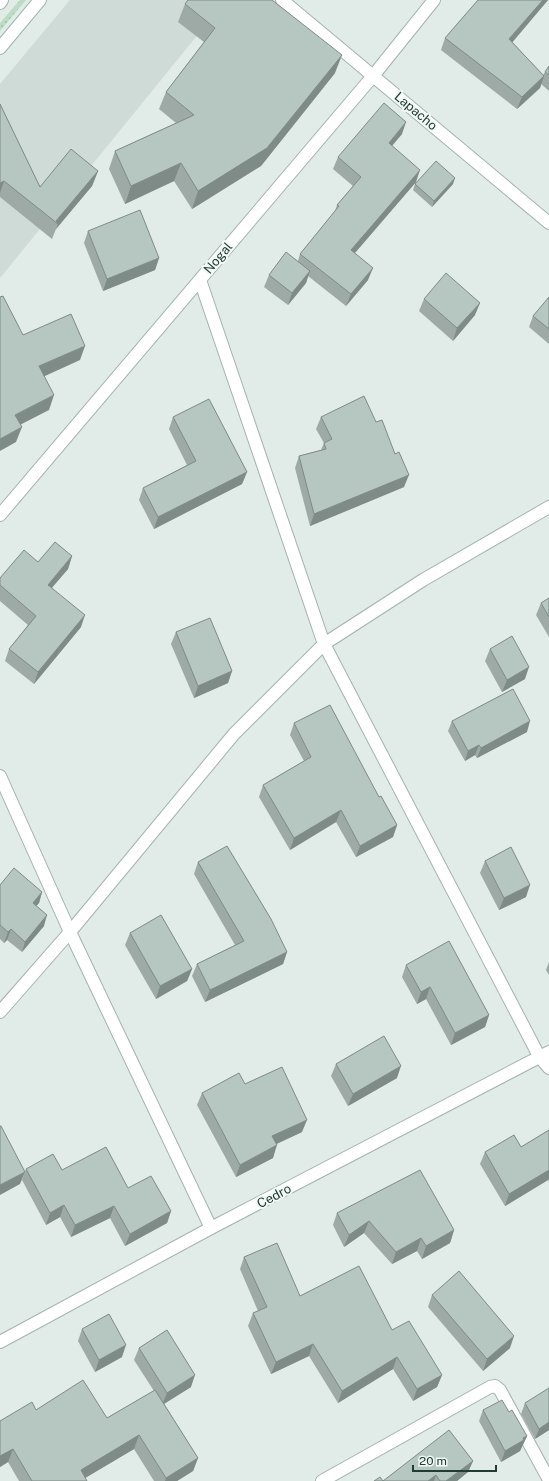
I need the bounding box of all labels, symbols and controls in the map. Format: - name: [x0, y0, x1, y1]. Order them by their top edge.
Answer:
- street label: Lapacho: [392, 89, 440, 133]
- street label: Nogal: [201, 239, 235, 277]
- street label: Cedro: [254, 1181, 294, 1211]
- scale bar: [413, 1447, 496, 1473]
- text: 20 m: [419, 1454, 447, 1468]

